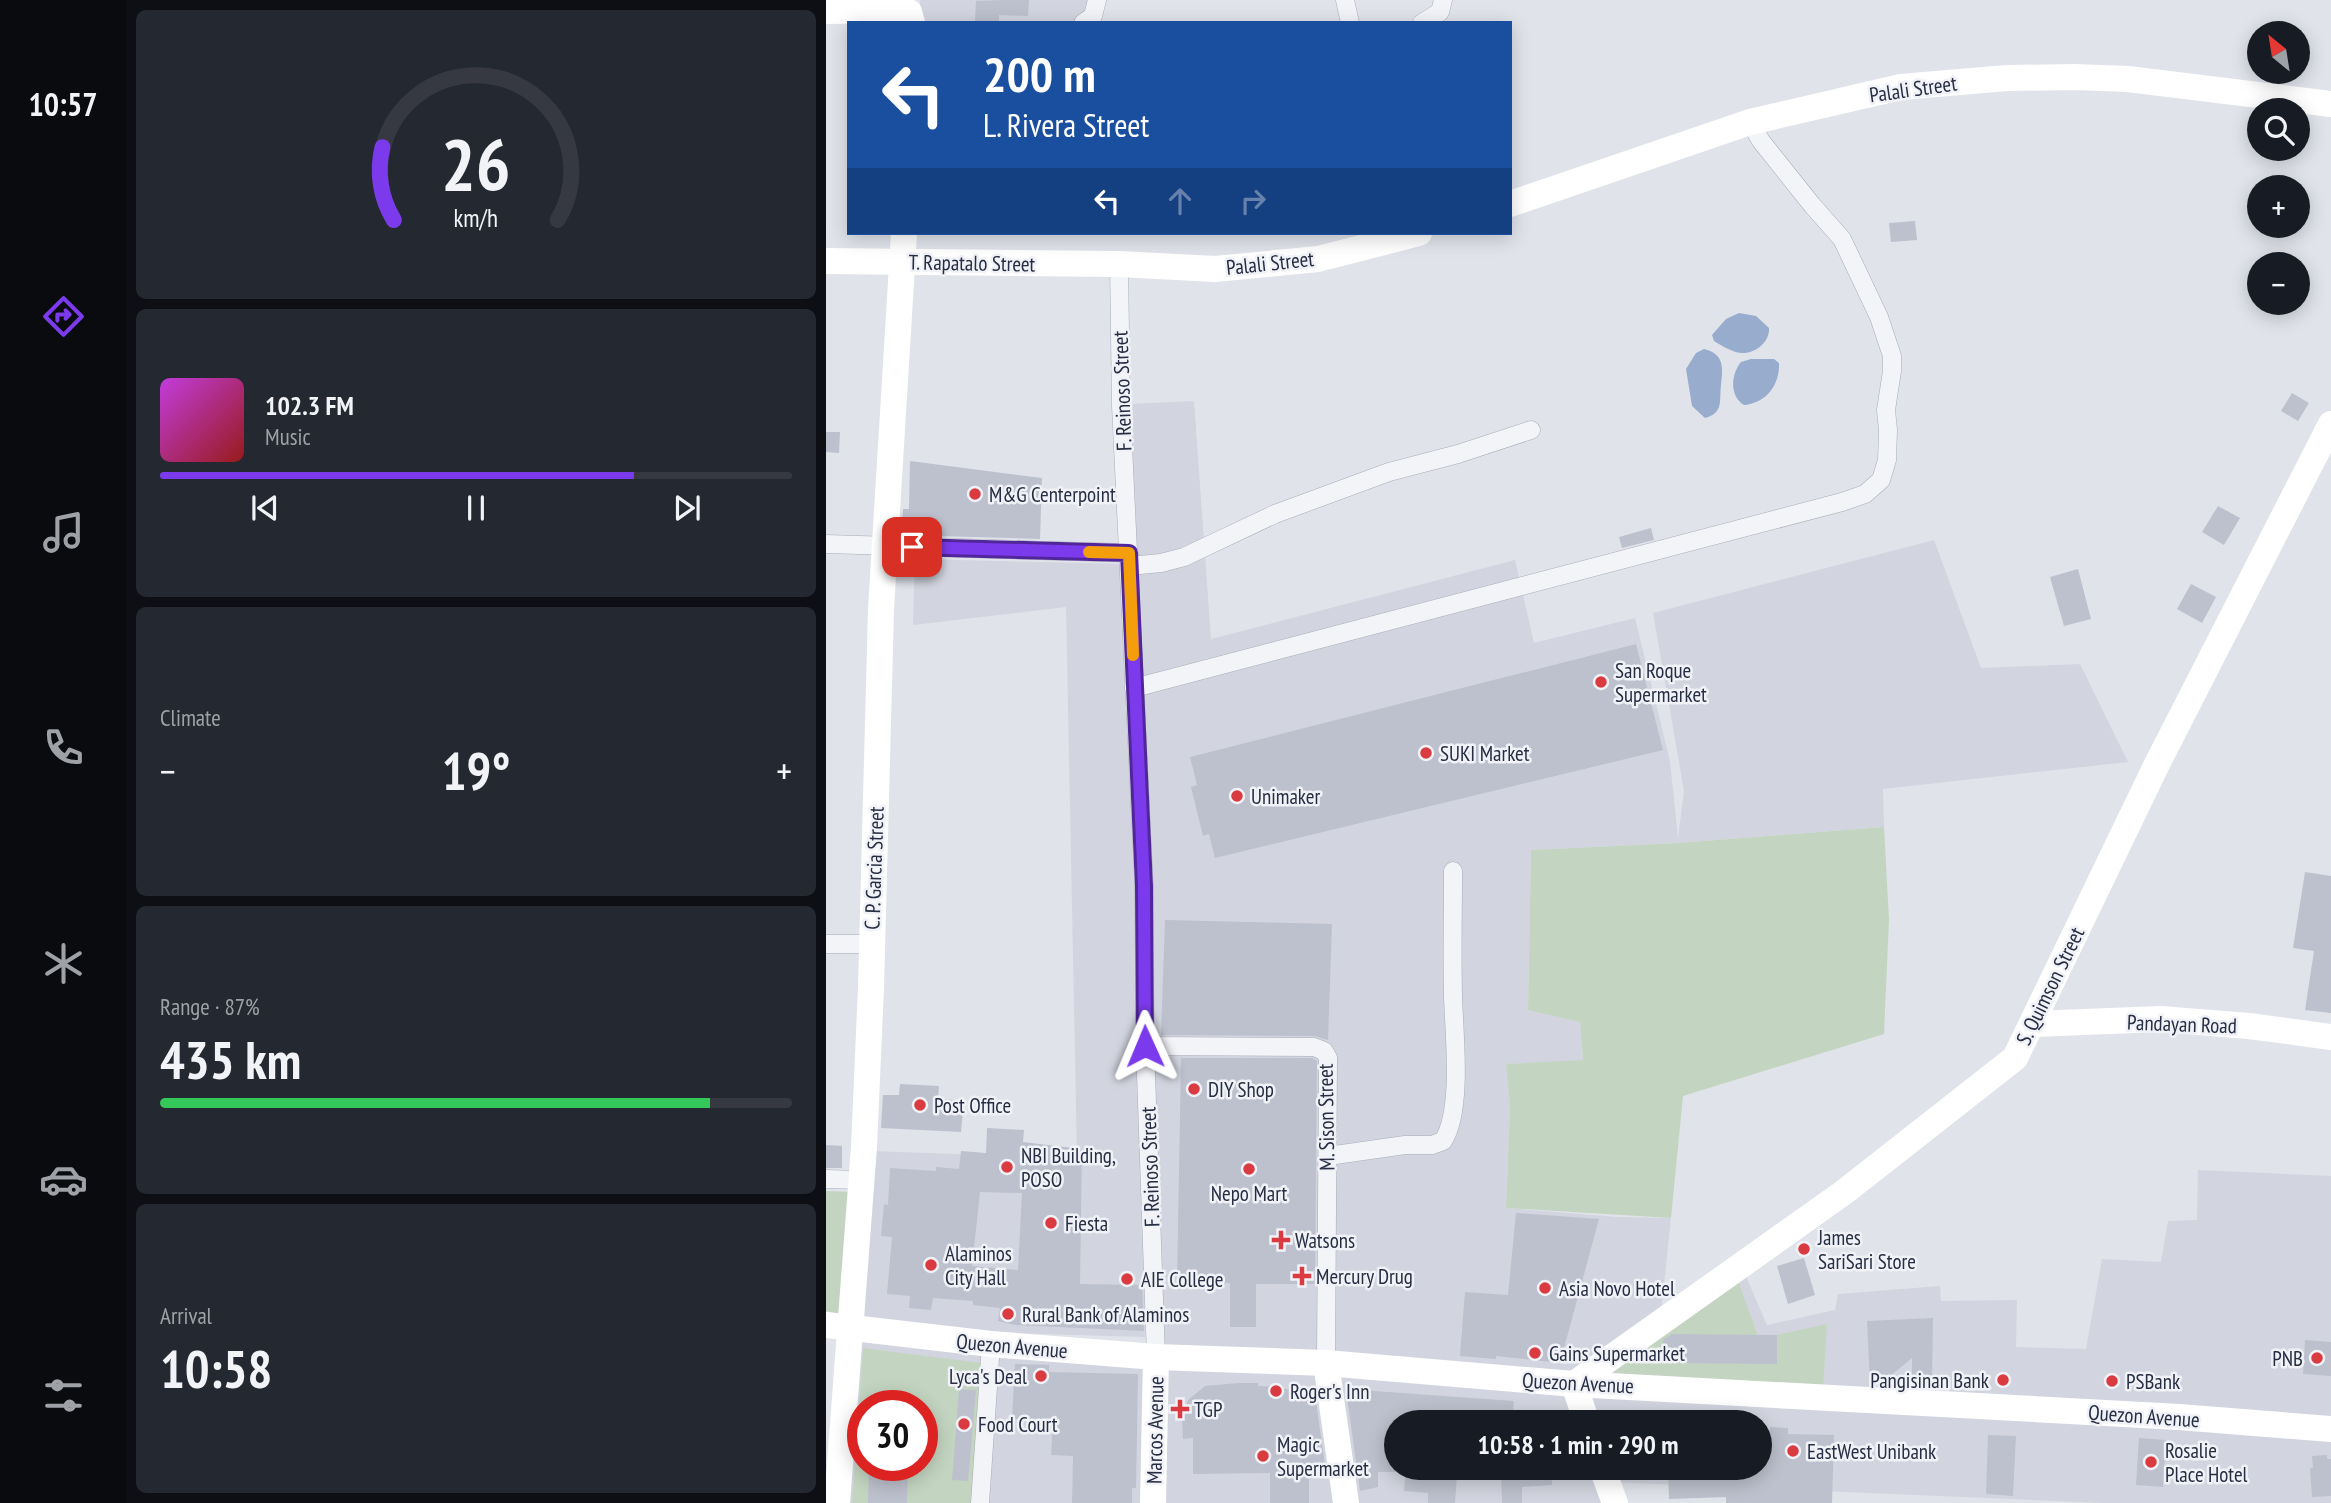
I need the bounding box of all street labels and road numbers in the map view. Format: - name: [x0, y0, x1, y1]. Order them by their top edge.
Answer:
- street label: Palali Street: [1868, 69, 1959, 108]
- street label: Palali Street: [1225, 245, 1315, 281]
- street label: T. Rapatalo Street: [909, 248, 1036, 278]
- street label: F. Reinoso Street: [1106, 330, 1138, 452]
- street label: C. P. Garcia Street: [858, 806, 890, 930]
- street label: S. Quimson Street: [2010, 922, 2090, 1049]
- street label: Pandayan Road: [2127, 1009, 2237, 1039]
- street label: M. Sison Street: [1312, 1063, 1340, 1171]
- street label: F. Reinoso Street: [1134, 1106, 1166, 1228]
- street label: Quezon Avenue: [955, 1328, 1069, 1364]
- street label: Quezon Avenue: [1521, 1367, 1635, 1399]
- street label: Marcos Avenue: [1141, 1376, 1169, 1484]
- street label: Quezon Avenue: [2087, 1399, 2201, 1433]

